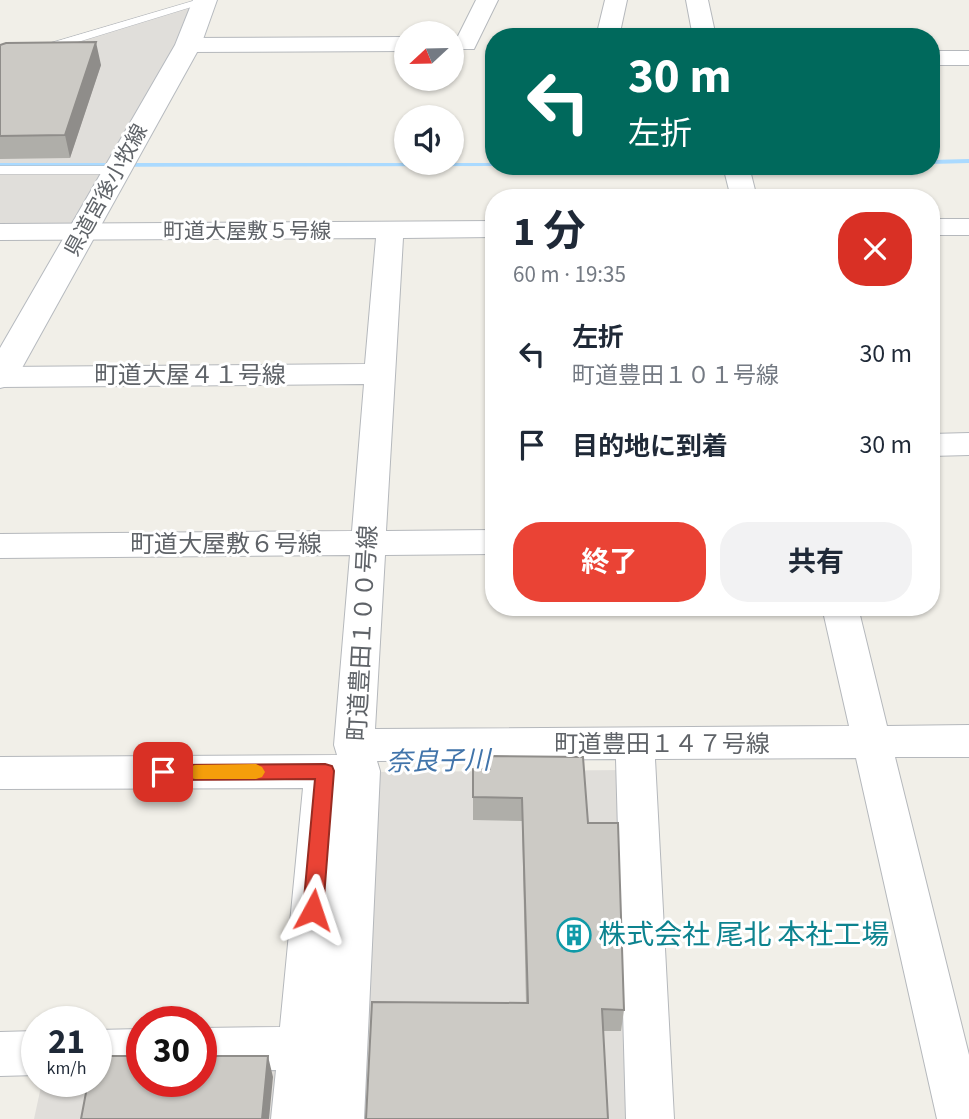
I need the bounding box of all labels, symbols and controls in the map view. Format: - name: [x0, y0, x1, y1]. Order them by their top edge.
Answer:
- north arrow: [394, 21, 464, 91]
- map controls: [394, 21, 464, 175]
- text: 30 m: [628, 42, 732, 112]
- icon: left: [513, 56, 604, 147]
- button: sound: [394, 105, 464, 175]
- text: 左折: [628, 111, 692, 157]
- street label: 県道宮後小牧線: [57, 118, 155, 262]
- text: 1 分: [513, 202, 586, 262]
- button: close: [838, 212, 912, 286]
- street label: 町道大屋敷５号線: [163, 216, 331, 246]
- text: 60 m · 19:35: [513, 258, 626, 291]
- text: 左折: [572, 319, 624, 356]
- icon: left: [513, 335, 551, 373]
- text: 30 m: [859, 335, 912, 372]
- street label: 町道大屋４１号線: [94, 358, 286, 393]
- text: 町道豊田１０１号線: [572, 359, 779, 392]
- icon: arrive: [513, 426, 551, 464]
- text: 30 m: [859, 426, 912, 463]
- text: 目的地に到着: [572, 428, 728, 465]
- button: 終了: [513, 522, 706, 602]
- button: 共有: [720, 522, 912, 602]
- street label: 町道豊田１００号線: [340, 524, 386, 742]
- street label: 町道大屋敷６号線: [130, 527, 322, 562]
- street label: 町道豊田１４７号線: [554, 727, 770, 762]
- pin: [133, 742, 193, 802]
- water label: 奈良子川: [386, 742, 493, 780]
- icon: arrive: [144, 753, 182, 791]
- position arrow: [276, 873, 350, 947]
- place label: 株式会社 尾北 本社工場: [598, 915, 889, 955]
- building icon: 株式会社 尾北 本社工場: [555, 916, 593, 954]
- speed limit sign: 30: [126, 1006, 217, 1097]
- text: 21: [48, 1017, 85, 1067]
- text: km/h: [47, 1056, 86, 1081]

